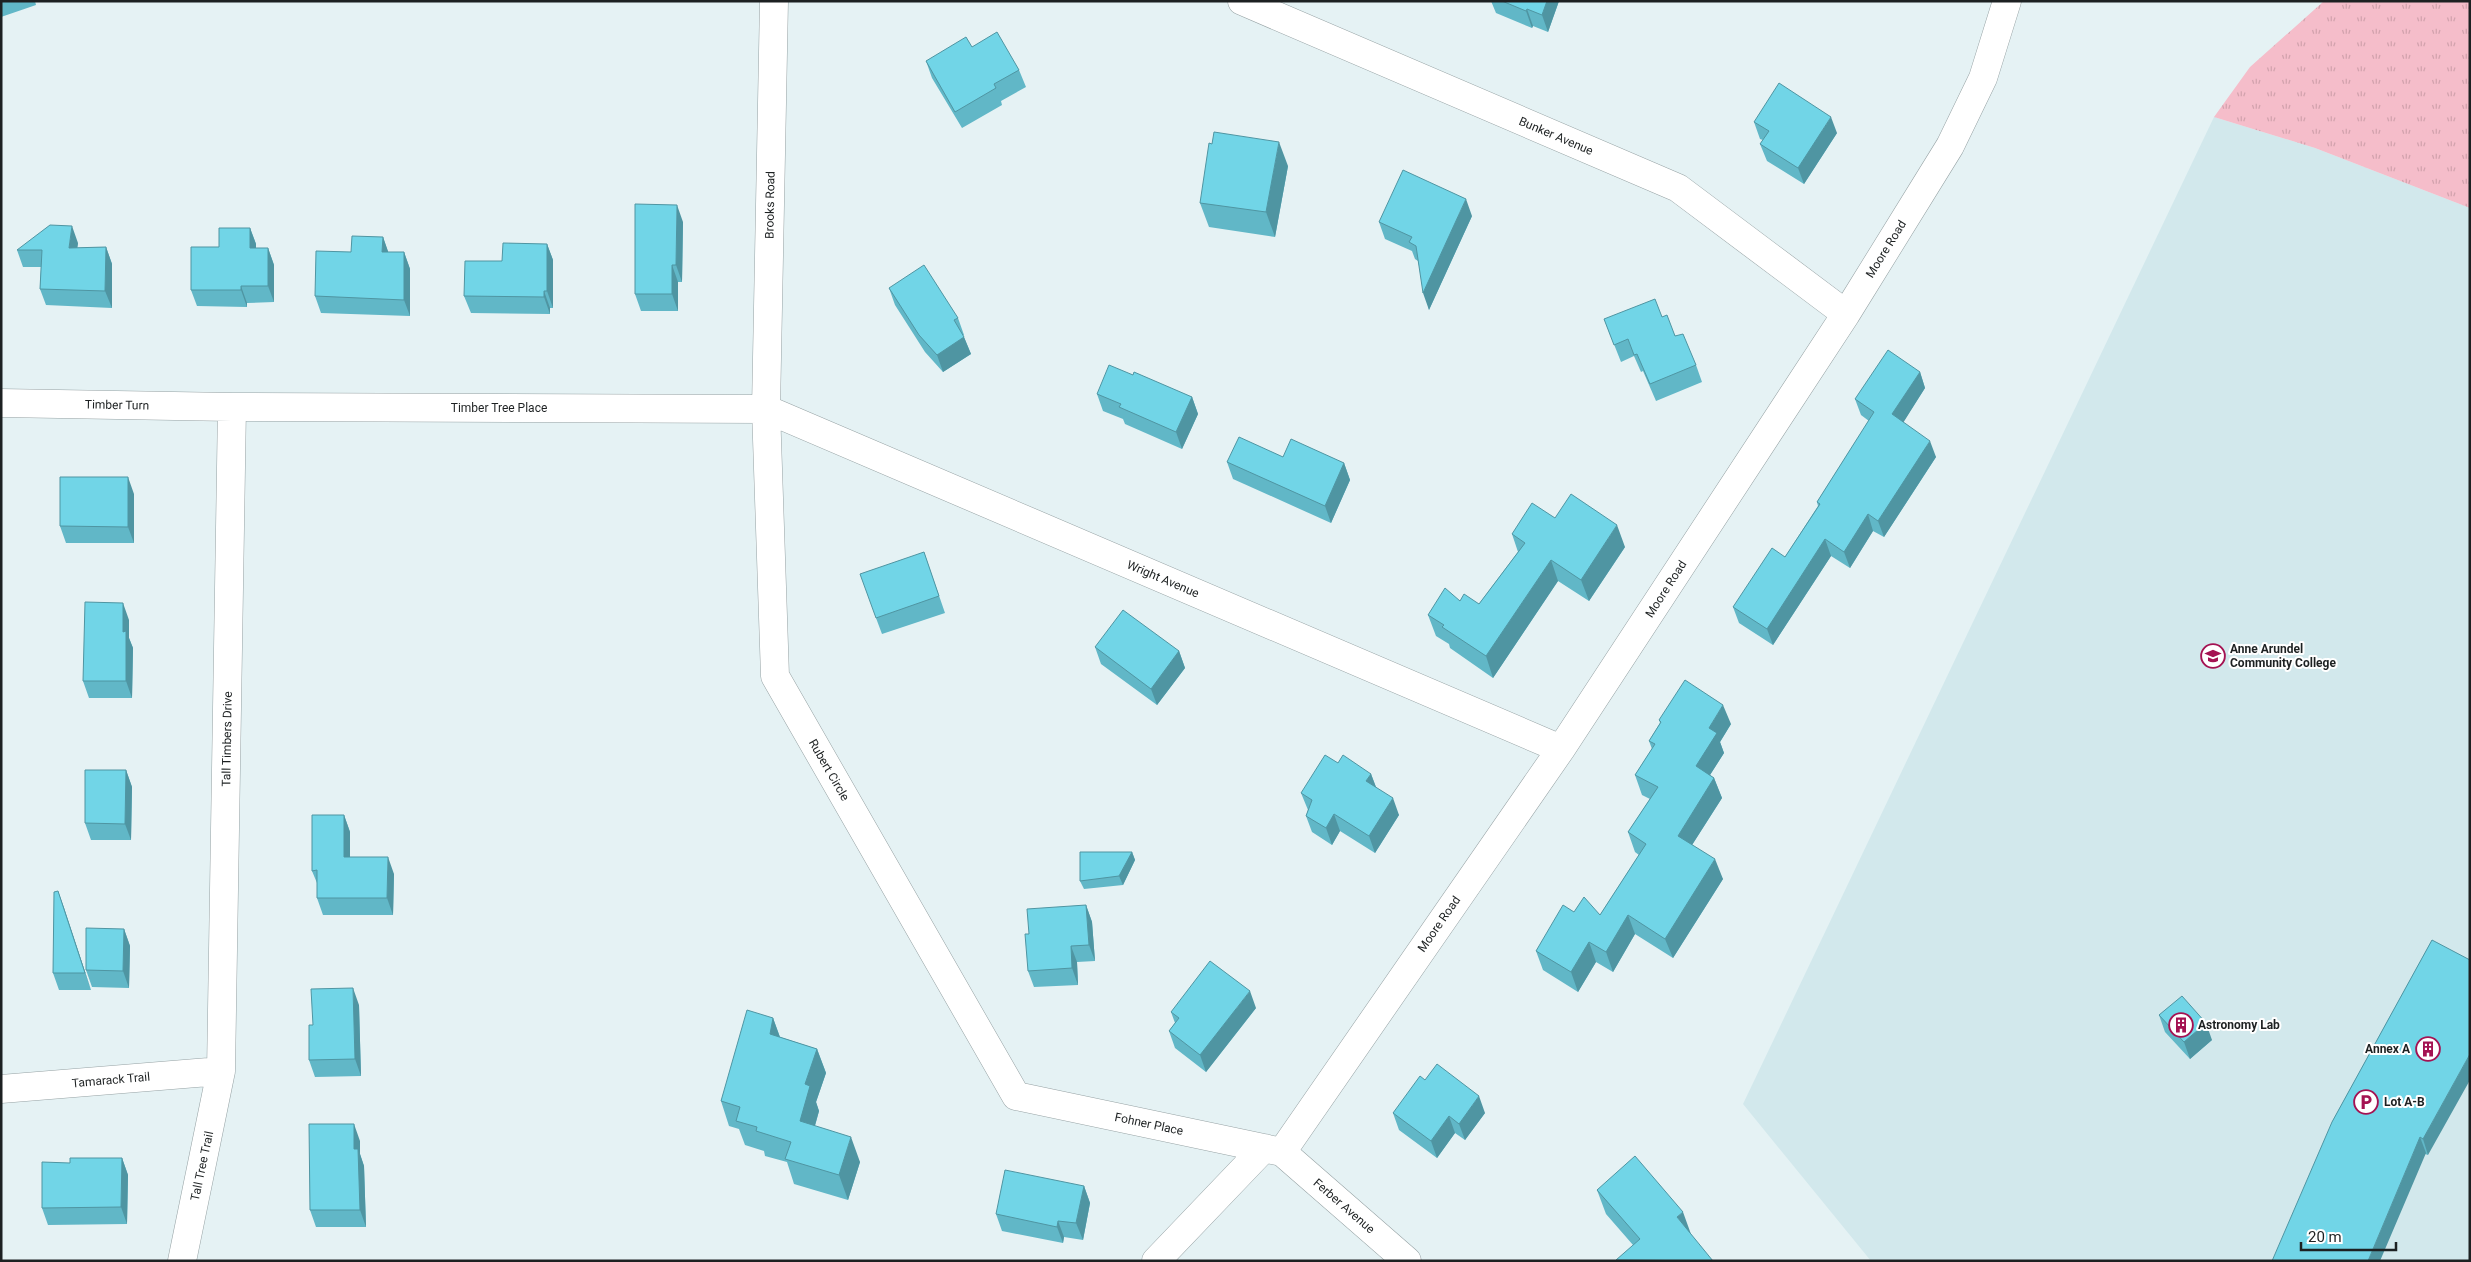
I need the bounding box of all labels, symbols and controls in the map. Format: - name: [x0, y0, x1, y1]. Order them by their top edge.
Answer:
- street label: Bunker Avenue: [1517, 114, 1595, 158]
- street label: Brooks Road: [762, 171, 778, 239]
- street label: Moore Road: [1863, 218, 1909, 280]
- street label: Timber Turn: [85, 397, 149, 413]
- street label: Timber Tree Place: [451, 401, 547, 415]
- street label: Wright Avenue: [1125, 558, 1201, 600]
- street label: Moore Road: [1642, 558, 1690, 620]
- place label: Anne Arundel Community College: [2230, 642, 2336, 670]
- school or university icon: Anne Arundel Community College: [2200, 643, 2226, 669]
- street label: Tall Timbers Drive: [219, 691, 235, 787]
- street label: Rubert Circle: [806, 737, 852, 803]
- street label: Moore Road: [1415, 893, 1463, 955]
- building icon: Astronomy Lab: [2168, 1012, 2194, 1038]
- place label: Astronomy Lab: [2198, 1018, 2280, 1032]
- building icon: Annex A: [2415, 1036, 2441, 1062]
- place label: Annex A: [2365, 1042, 2411, 1056]
- street label: Tamarack Trail: [71, 1070, 151, 1090]
- parking icon: Lot A-B: [2353, 1089, 2379, 1115]
- place label: Lot A-B: [2384, 1095, 2425, 1109]
- street label: Fohner Place: [1113, 1110, 1185, 1138]
- street label: Tall Tree Trail: [188, 1130, 216, 1202]
- street label: Ferber Avenue: [1311, 1176, 1377, 1236]
- scale bar: [2301, 1220, 2396, 1252]
- text: 20 m: [2308, 1228, 2342, 1246]

